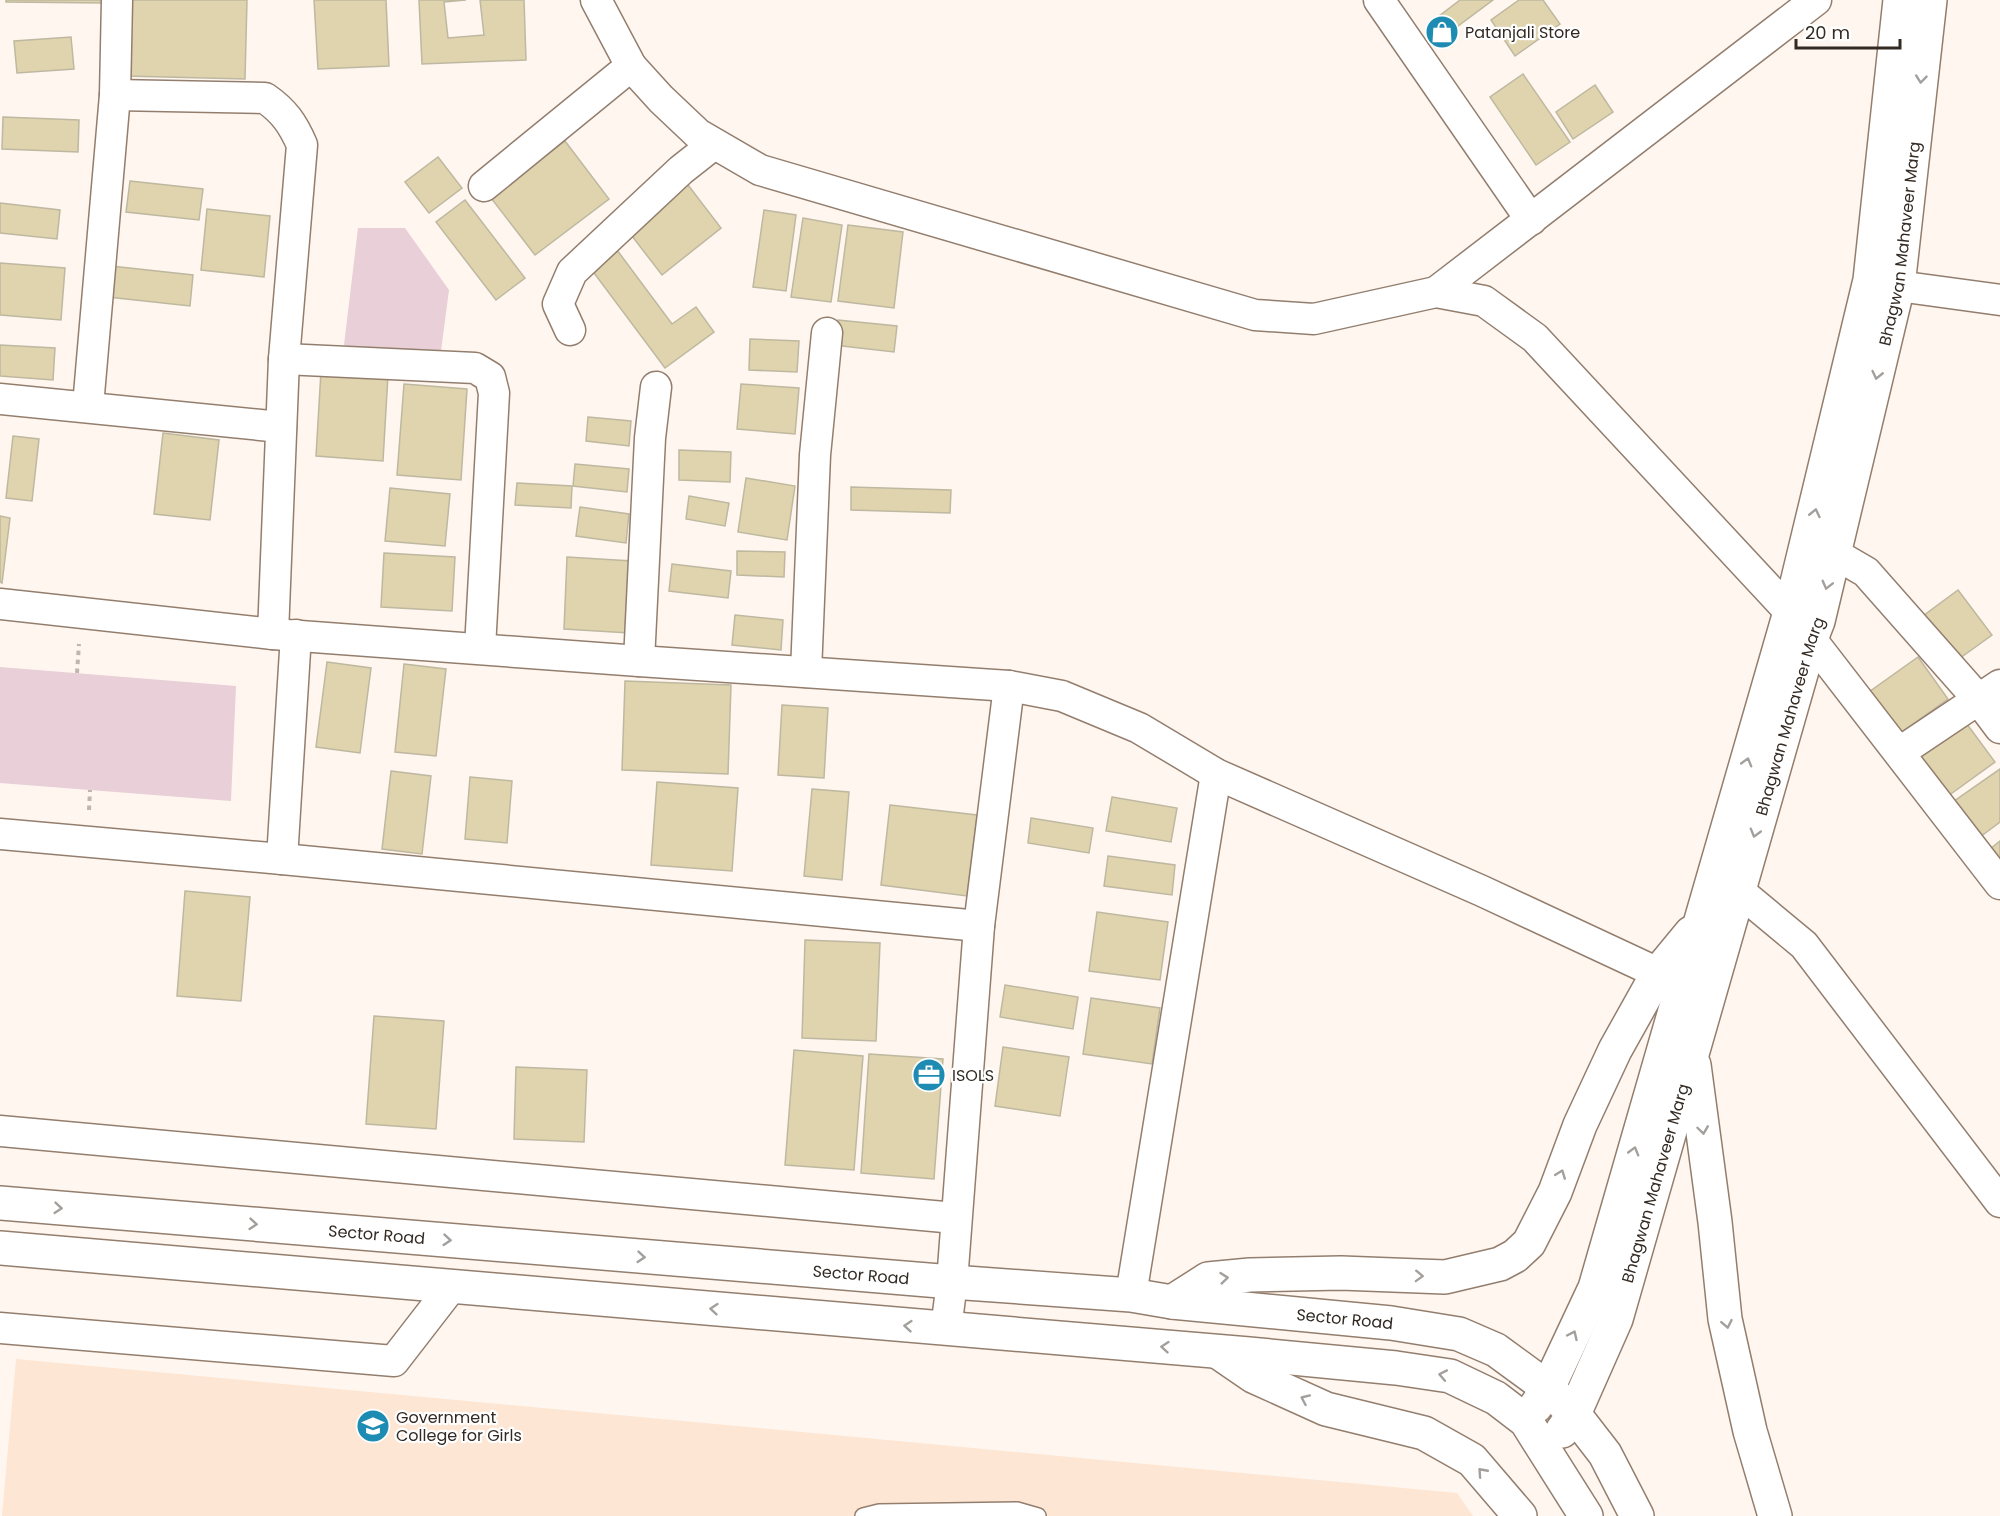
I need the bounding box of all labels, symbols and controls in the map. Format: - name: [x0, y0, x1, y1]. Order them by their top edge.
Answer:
- scale bar: [1796, 12, 1900, 50]
- shop icon: Patanjali Store: [1424, 14, 1460, 50]
- text: 20 m: [1805, 20, 1850, 45]
- place label: Patanjali Store: [1465, 21, 1580, 44]
- one-way arrow: [1915, 74, 1928, 84]
- street label: Bhagwan Mahaveer Marg: [1873, 140, 1926, 348]
- one-way arrow: [1871, 370, 1884, 380]
- one-way arrow: [1808, 508, 1821, 518]
- one-way arrow: [1821, 580, 1834, 590]
- street label: Bhagwan Mahaveer Marg: [1750, 613, 1831, 818]
- one-way arrow: [1740, 757, 1752, 768]
- one-way arrow: [1750, 828, 1763, 838]
- office icon: ISOLS: [911, 1057, 947, 1093]
- place label: ISOLS: [952, 1064, 994, 1087]
- street label: Bhagwan Mahaveer Marg: [1616, 1081, 1695, 1286]
- one-way arrow: [1696, 1126, 1708, 1135]
- one-way arrow: [1627, 1146, 1639, 1157]
- one-way arrow: [1554, 1170, 1567, 1180]
- one-way arrow: [54, 1201, 63, 1214]
- one-way arrow: [248, 1217, 257, 1230]
- street label: Sector Road: [327, 1219, 426, 1250]
- one-way arrow: [442, 1234, 451, 1247]
- one-way arrow: [637, 1250, 646, 1263]
- street label: Sector Road: [812, 1259, 910, 1290]
- one-way arrow: [1414, 1270, 1423, 1282]
- one-way arrow: [1219, 1272, 1229, 1285]
- one-way arrow: [710, 1303, 719, 1316]
- street label: Sector Road: [1295, 1303, 1394, 1335]
- one-way arrow: [1720, 1318, 1733, 1328]
- one-way arrow: [904, 1320, 913, 1333]
- one-way arrow: [1565, 1331, 1577, 1342]
- one-way arrow: [1161, 1341, 1170, 1354]
- one-way arrow: [1438, 1369, 1448, 1382]
- one-way arrow: [1300, 1394, 1311, 1406]
- place label: Government College for Girls: [396, 1406, 522, 1447]
- school or university icon: Government College for Girls: [355, 1408, 391, 1444]
- one-way arrow: [1478, 1468, 1489, 1478]

